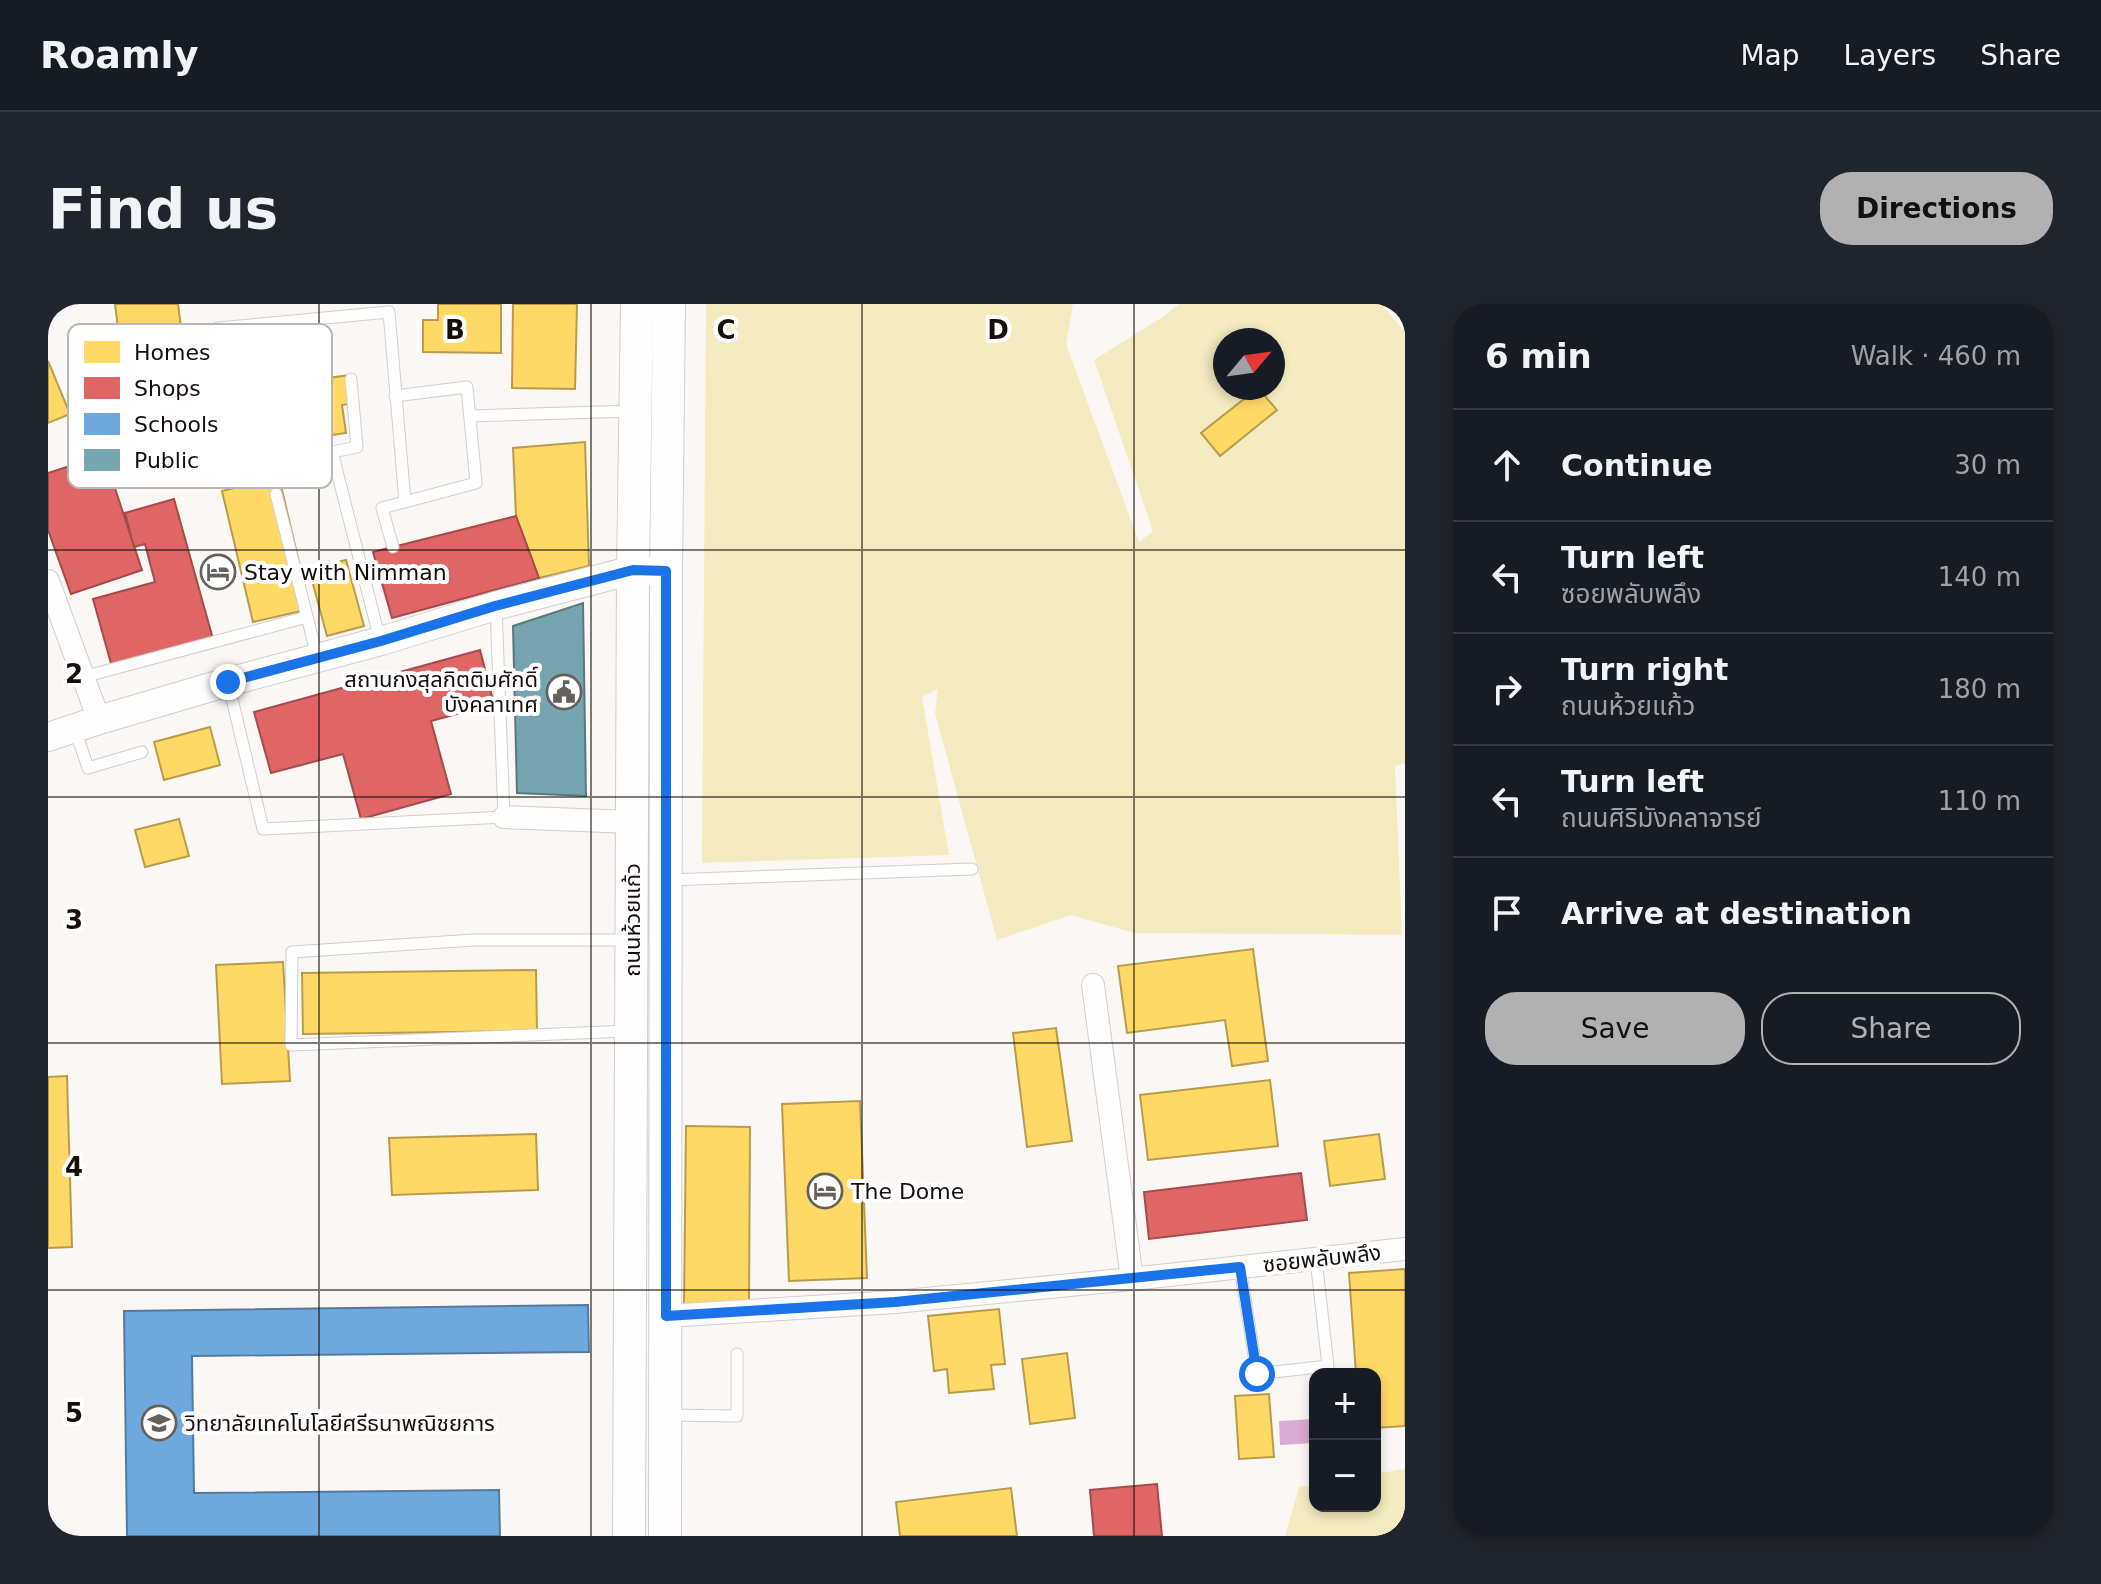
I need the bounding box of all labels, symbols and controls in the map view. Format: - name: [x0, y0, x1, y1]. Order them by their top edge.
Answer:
- text: Roamly: [40, 33, 198, 77]
- text: Map: [1740, 39, 1800, 72]
- text: Layers: [1844, 39, 1936, 72]
- text: Share: [1980, 39, 2061, 72]
- button: Directions: [1820, 172, 2053, 245]
- text: Find us: [48, 176, 278, 241]
- text: B: [445, 315, 465, 345]
- text: C: [716, 315, 736, 345]
- text: D: [987, 315, 1009, 345]
- legend: [68, 324, 332, 488]
- north arrow: [1213, 328, 1285, 400]
- text: 6 min: [1485, 336, 1592, 376]
- text: Homes: [134, 340, 210, 365]
- text: Walk · 460 m: [1851, 341, 2021, 371]
- text: Shops: [134, 376, 201, 401]
- text: Schools: [134, 412, 219, 437]
- icon: ahead: [1485, 443, 1529, 487]
- text: Public: [134, 448, 199, 473]
- text: Continue: [1561, 448, 1713, 483]
- text: 30 m: [1954, 450, 2021, 480]
- text: Turn left: [1561, 540, 1704, 575]
- hotel icon: Stay with Nimman: [199, 553, 237, 591]
- icon: left: [1485, 555, 1529, 599]
- place label: Stay with Nimman: [244, 560, 447, 585]
- text: 140 m: [1938, 562, 2021, 592]
- text: ซอยพลับพลึง: [1561, 579, 1701, 609]
- text: Turn right: [1561, 652, 1728, 687]
- text: 2: [65, 659, 83, 689]
- route end: [210, 664, 246, 700]
- place label: สถานกงสุลกิตติมศักดิ์ บังคลาเทศ: [344, 666, 538, 717]
- icon: right: [1485, 667, 1529, 711]
- public building icon: สถานกงสุลกิตติมศักดิ์ บังคลาเทศ: [545, 673, 583, 711]
- text: 180 m: [1938, 674, 2021, 704]
- text: ถนนห้วยแก้ว: [1561, 691, 1695, 721]
- text: Turn left: [1561, 764, 1704, 799]
- icon: left: [1485, 779, 1529, 823]
- text: 110 m: [1938, 786, 2021, 816]
- text: ถนนศิริมังคลาจารย์: [1561, 803, 1761, 833]
- street label: ถนนห้วยแก้ว: [620, 863, 645, 977]
- icon: arrive: [1485, 891, 1529, 935]
- text: Arrive at destination: [1561, 896, 1912, 931]
- text: 3: [65, 905, 83, 935]
- button: Save: [1485, 992, 1745, 1065]
- button: Share: [1761, 992, 2021, 1065]
- text: 4: [65, 1152, 83, 1182]
- hotel icon: The Dome: [806, 1172, 844, 1210]
- place label: The Dome: [850, 1179, 964, 1204]
- street label: ซอยพลับพลึง: [1262, 1240, 1382, 1277]
- route start: [1239, 1356, 1275, 1392]
- map controls: [1309, 1368, 1381, 1512]
- button: +: [1309, 1368, 1381, 1440]
- text: 5: [65, 1398, 83, 1428]
- school or university icon: วิทยาลัยเทคโนโลยีศรีธนาพณิชยการ: [140, 1404, 178, 1442]
- place label: วิทยาลัยเทคโนโลยีศรีธนาพณิชยการ: [184, 1411, 495, 1436]
- button: −: [1309, 1440, 1381, 1512]

